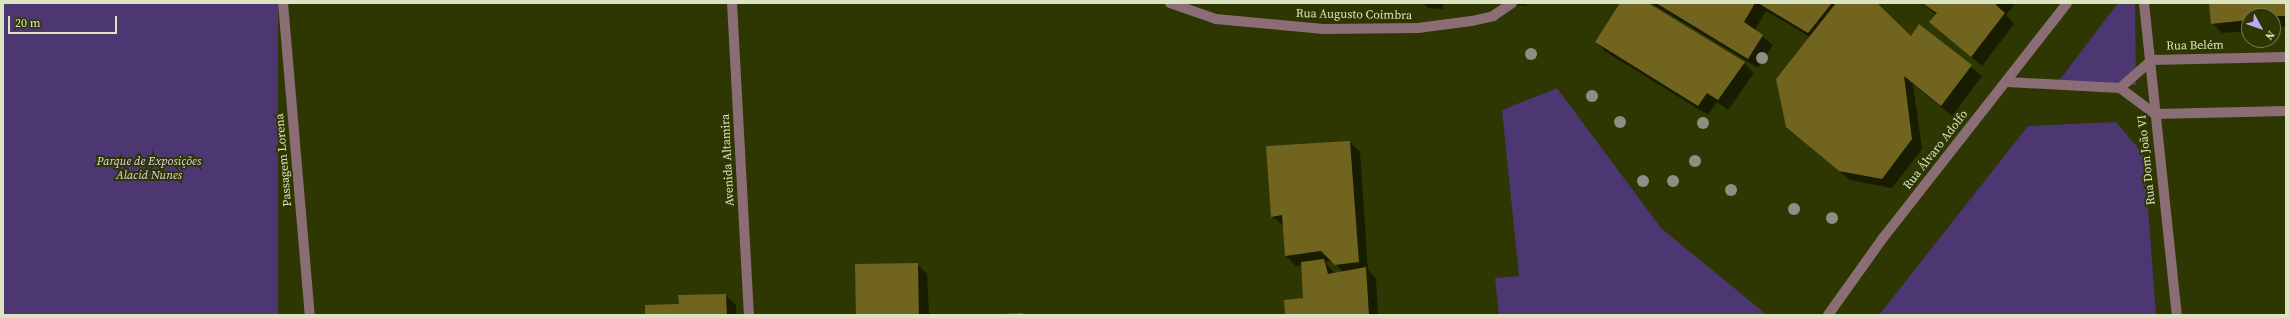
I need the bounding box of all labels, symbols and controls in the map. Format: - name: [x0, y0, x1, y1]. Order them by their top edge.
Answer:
- street label: Rua Augusto Coimbra: [1296, 7, 1412, 23]
- scale bar: [10, 8, 119, 34]
- north arrow: [2241, 8, 2281, 48]
- text: 20 m: [15, 15, 41, 31]
- text: N: [2261, 27, 2278, 43]
- street label: Rua Belém: [2166, 38, 2224, 54]
- street label: Rua Álvaro Adolfo: [1901, 108, 1971, 192]
- street label: Passagem Lorena: [273, 113, 295, 207]
- street label: Avenida Altamira: [718, 113, 738, 207]
- street label: Rua Dom João VI: [2135, 114, 2159, 206]
- park label: Parque de Exposições Alacid Nunes: [97, 155, 201, 183]

